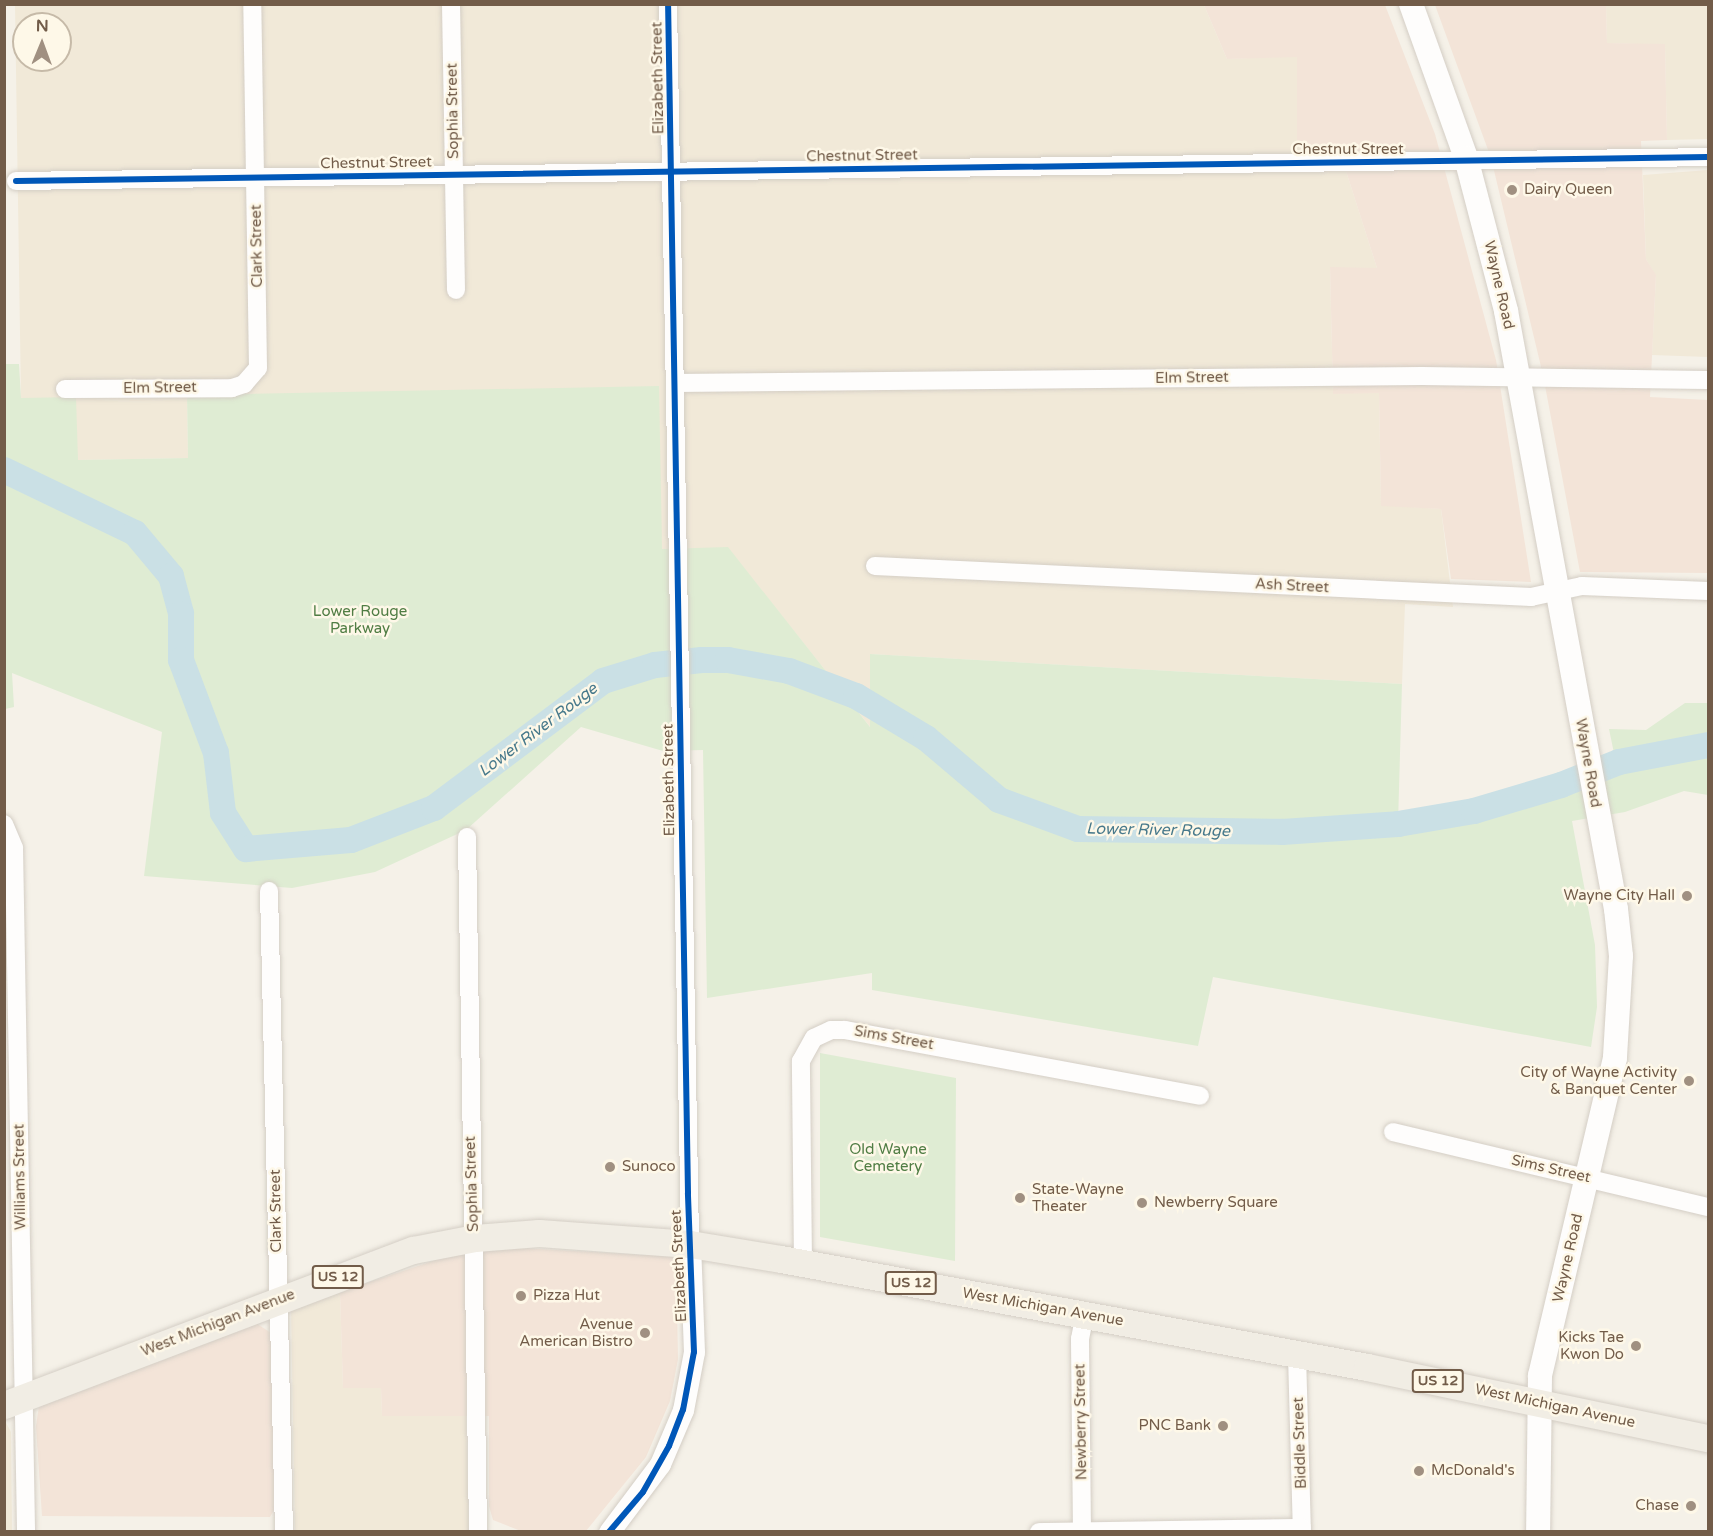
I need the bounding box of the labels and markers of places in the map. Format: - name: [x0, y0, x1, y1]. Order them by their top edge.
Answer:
- place label: Dairy Queen: [1524, 181, 1612, 199]
- marker: Dairy Queen: [1505, 183, 1519, 197]
- place label: Wayne City Hall: [1564, 887, 1675, 905]
- marker: Wayne City Hall: [1680, 889, 1694, 903]
- place label: City of Wayne Activity & Banquet Center: [1520, 1063, 1677, 1098]
- marker: City of Wayne Activity & Banquet Center: [1682, 1074, 1696, 1088]
- place label: Sunoco: [622, 1158, 676, 1176]
- marker: Sunoco: [603, 1160, 617, 1174]
- place label: State-Wayne Theater: [1032, 1180, 1124, 1215]
- marker: State-Wayne Theater: [1013, 1191, 1027, 1205]
- place label: Newberry Square: [1154, 1194, 1278, 1212]
- marker: Newberry Square: [1135, 1196, 1149, 1210]
- place label: Pizza Hut: [533, 1287, 600, 1305]
- marker: Pizza Hut: [514, 1289, 528, 1303]
- place label: Avenue American Bistro: [519, 1315, 633, 1350]
- marker: Avenue American Bistro: [638, 1326, 652, 1340]
- place label: Kicks Tae Kwon Do: [1558, 1328, 1624, 1363]
- marker: Kicks Tae Kwon Do: [1629, 1339, 1643, 1353]
- place label: PNC Bank: [1138, 1417, 1211, 1435]
- marker: PNC Bank: [1216, 1419, 1230, 1433]
- place label: McDonald's: [1431, 1462, 1515, 1480]
- marker: McDonald's: [1412, 1464, 1426, 1478]
- place label: Chase: [1635, 1497, 1679, 1515]
- marker: Chase: [1684, 1499, 1698, 1513]

